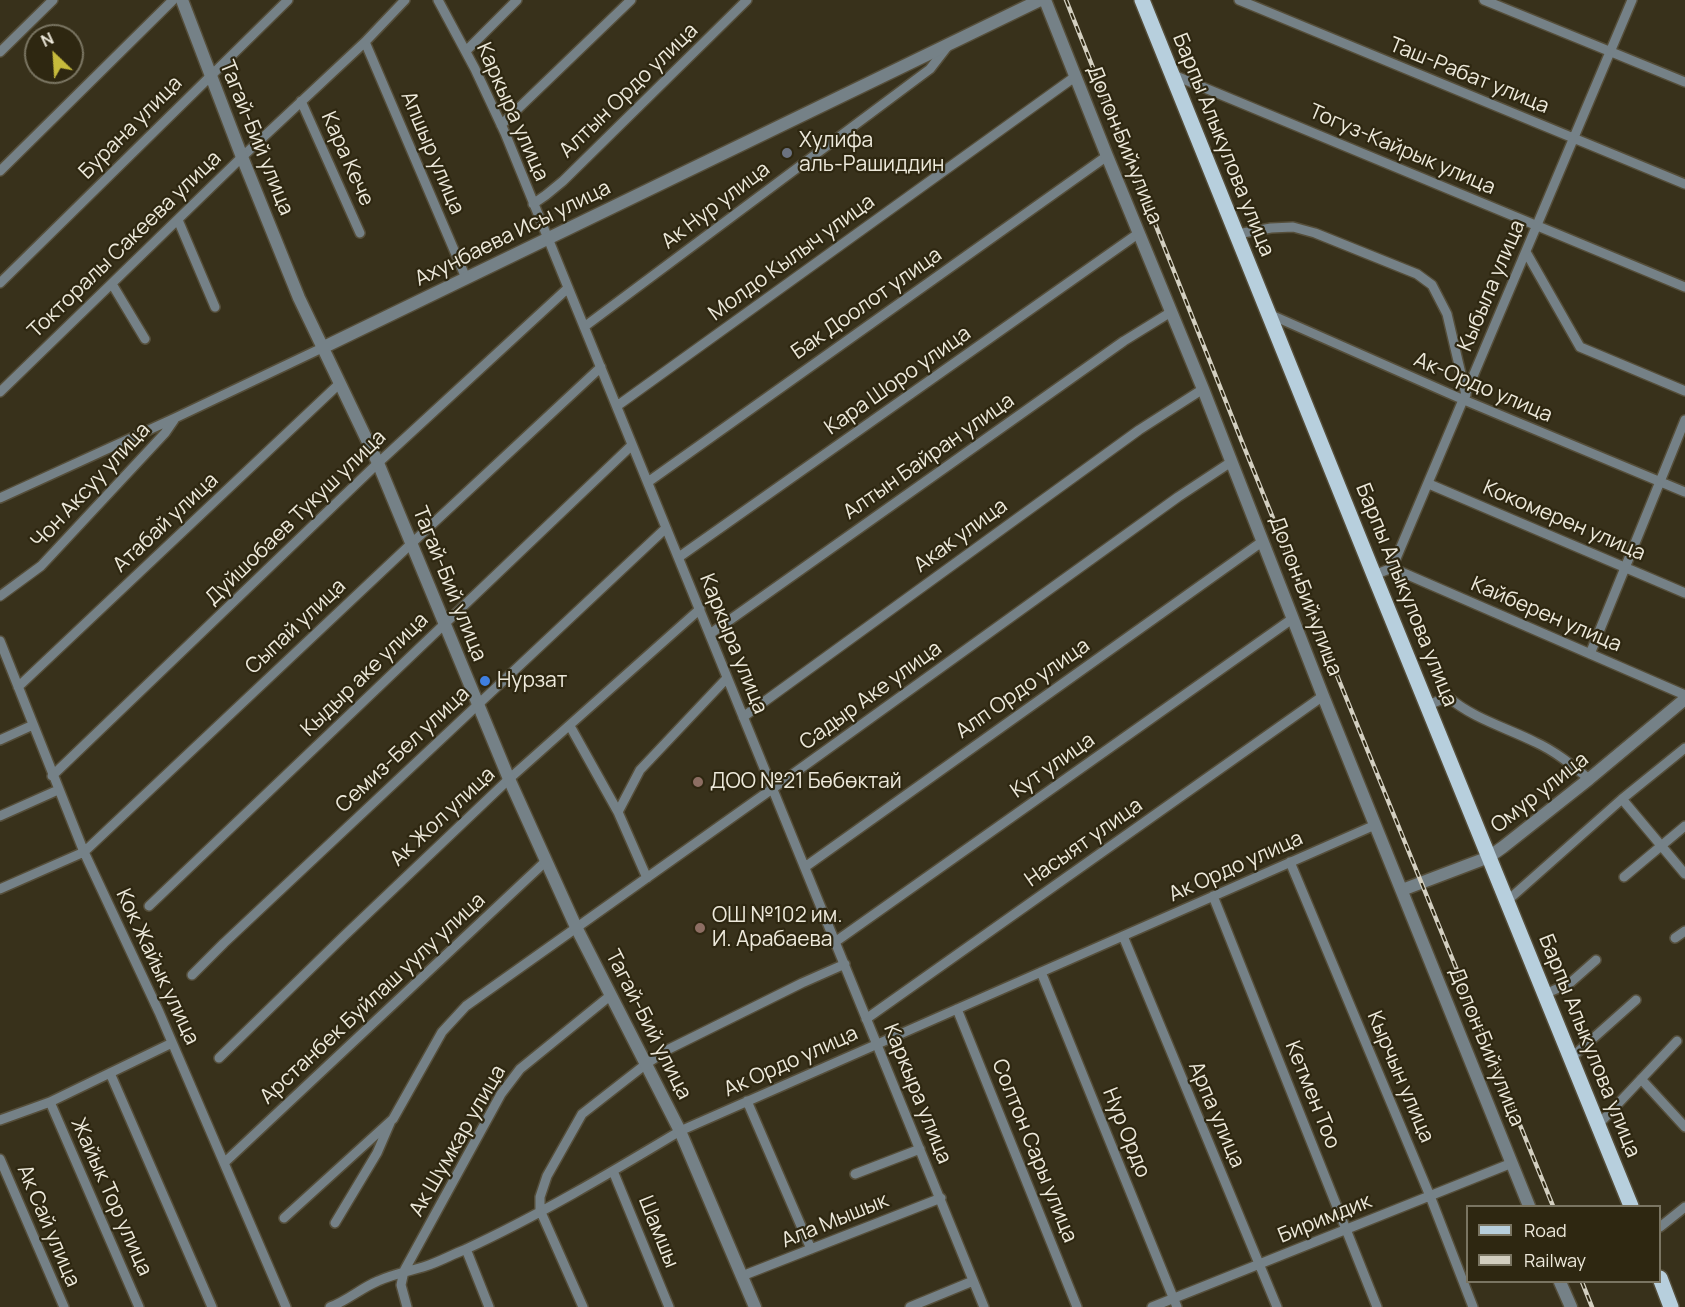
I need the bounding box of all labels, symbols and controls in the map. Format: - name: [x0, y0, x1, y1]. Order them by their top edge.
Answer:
- street label: Алтын Ордо улица: [554, 18, 704, 164]
- north arrow: [24, 24, 84, 84]
- text: N: [37, 27, 57, 52]
- street label: Барпы Алыкулова улица: [1167, 30, 1279, 260]
- street label: Таш-Рабат улица: [1386, 32, 1552, 120]
- street label: Каркыра улица: [470, 39, 554, 185]
- street label: Тагай-Бий улица: [213, 57, 299, 219]
- street label: Долон Бий улица: [1081, 62, 1167, 228]
- street label: Бурана улица: [74, 71, 188, 185]
- street label: Апшыр улица: [395, 88, 469, 218]
- street label: Тогуз-Кайрык улица: [1305, 99, 1499, 201]
- street label: Кара Кече: [315, 108, 379, 210]
- place label: Хулифа аль-Рашиддин: [799, 128, 945, 178]
- street label: Токторалы Сакеева улица: [23, 146, 227, 344]
- marker: Хулифа аль-Рашиддин: [780, 146, 794, 160]
- street label: Ак Нур улица: [657, 157, 775, 255]
- street label: Ахунбаева Исы улица: [411, 176, 615, 292]
- street label: Молдо Кылыч улица: [704, 189, 880, 327]
- street label: Кыбыла улица: [1453, 217, 1531, 355]
- street label: Бак Доолот улица: [787, 243, 947, 365]
- street label: Кара Шоро улица: [820, 321, 976, 441]
- street label: Ак-Ордо улица: [1410, 347, 1556, 429]
- street label: Алтын Байран улица: [839, 388, 1019, 526]
- street label: Чон Аксуу улица: [26, 418, 156, 554]
- street label: Дуйшобаев Тукуш улица: [200, 425, 392, 611]
- street label: Атабай улица: [108, 468, 224, 578]
- street label: Кокомерен улица: [1479, 475, 1649, 567]
- street label: Барпы Алыкулова улица: [1350, 480, 1462, 710]
- street label: Акак улица: [909, 494, 1013, 578]
- street label: Тагай-Бий улица: [406, 503, 492, 665]
- street label: Долон Бий улица: [1263, 513, 1347, 679]
- street label: Каркыра улица: [693, 570, 773, 718]
- street label: Кайберен улица: [1467, 572, 1625, 658]
- street label: Сыпай улица: [241, 574, 351, 680]
- street label: Кыдыр аке улица: [296, 608, 434, 742]
- street label: Алп Ордо улица: [951, 633, 1095, 745]
- street label: Садыр Аке улица: [795, 636, 947, 756]
- place label: Нурзат: [497, 668, 567, 694]
- marker: Нурзат: [478, 674, 492, 688]
- street label: Семиз-Бел улица: [331, 682, 475, 818]
- street label: Кут улица: [1006, 728, 1100, 804]
- street label: Омур улица: [1486, 747, 1594, 839]
- street label: Ак Жол улица: [385, 762, 501, 872]
- place label: ДОО №21 Бөбөктай: [710, 769, 902, 795]
- marker: ДОО №21 Бөбөктай: [691, 775, 705, 789]
- street label: Насыят улица: [1020, 793, 1148, 893]
- street label: Ак Ордо улица: [1165, 826, 1307, 908]
- street label: Кок Жайык улица: [110, 885, 204, 1049]
- street label: Арстанбек Буйлаш уулу улица: [255, 888, 491, 1110]
- place label: ОШ №102 им. И. Арабаева: [712, 903, 843, 953]
- marker: ОШ №102 им. И. Арабаева: [693, 921, 707, 935]
- street label: Барпы Алыкулова улица: [1533, 931, 1645, 1161]
- street label: Тагай-Бий улица: [599, 946, 697, 1104]
- street label: Долон Бий улица: [1443, 964, 1529, 1130]
- street label: Кырчын улица: [1361, 1007, 1439, 1147]
- street label: Каркыра улица: [877, 1020, 957, 1168]
- street label: Ак Ордо улица: [720, 1021, 862, 1103]
- street label: Кетмен Тоо: [1279, 1038, 1345, 1152]
- street label: Солтон Сары улица: [986, 1056, 1082, 1246]
- street label: Арпа улица: [1182, 1058, 1250, 1172]
- street label: Ак Шумкар улица: [404, 1061, 512, 1221]
- street label: Нур Ордо: [1097, 1084, 1155, 1182]
- street label: Жайык Тор улица: [65, 1114, 157, 1280]
- street label: Ак Сай улица: [11, 1161, 85, 1291]
- street label: Ала Мышык: [778, 1188, 892, 1254]
- street label: Биримдик: [1275, 1189, 1375, 1249]
- street label: Шамшы: [632, 1192, 684, 1272]
- legend: [1466, 1205, 1661, 1283]
- text: Road: [1524, 1218, 1567, 1242]
- text: Railway: [1524, 1248, 1586, 1272]

